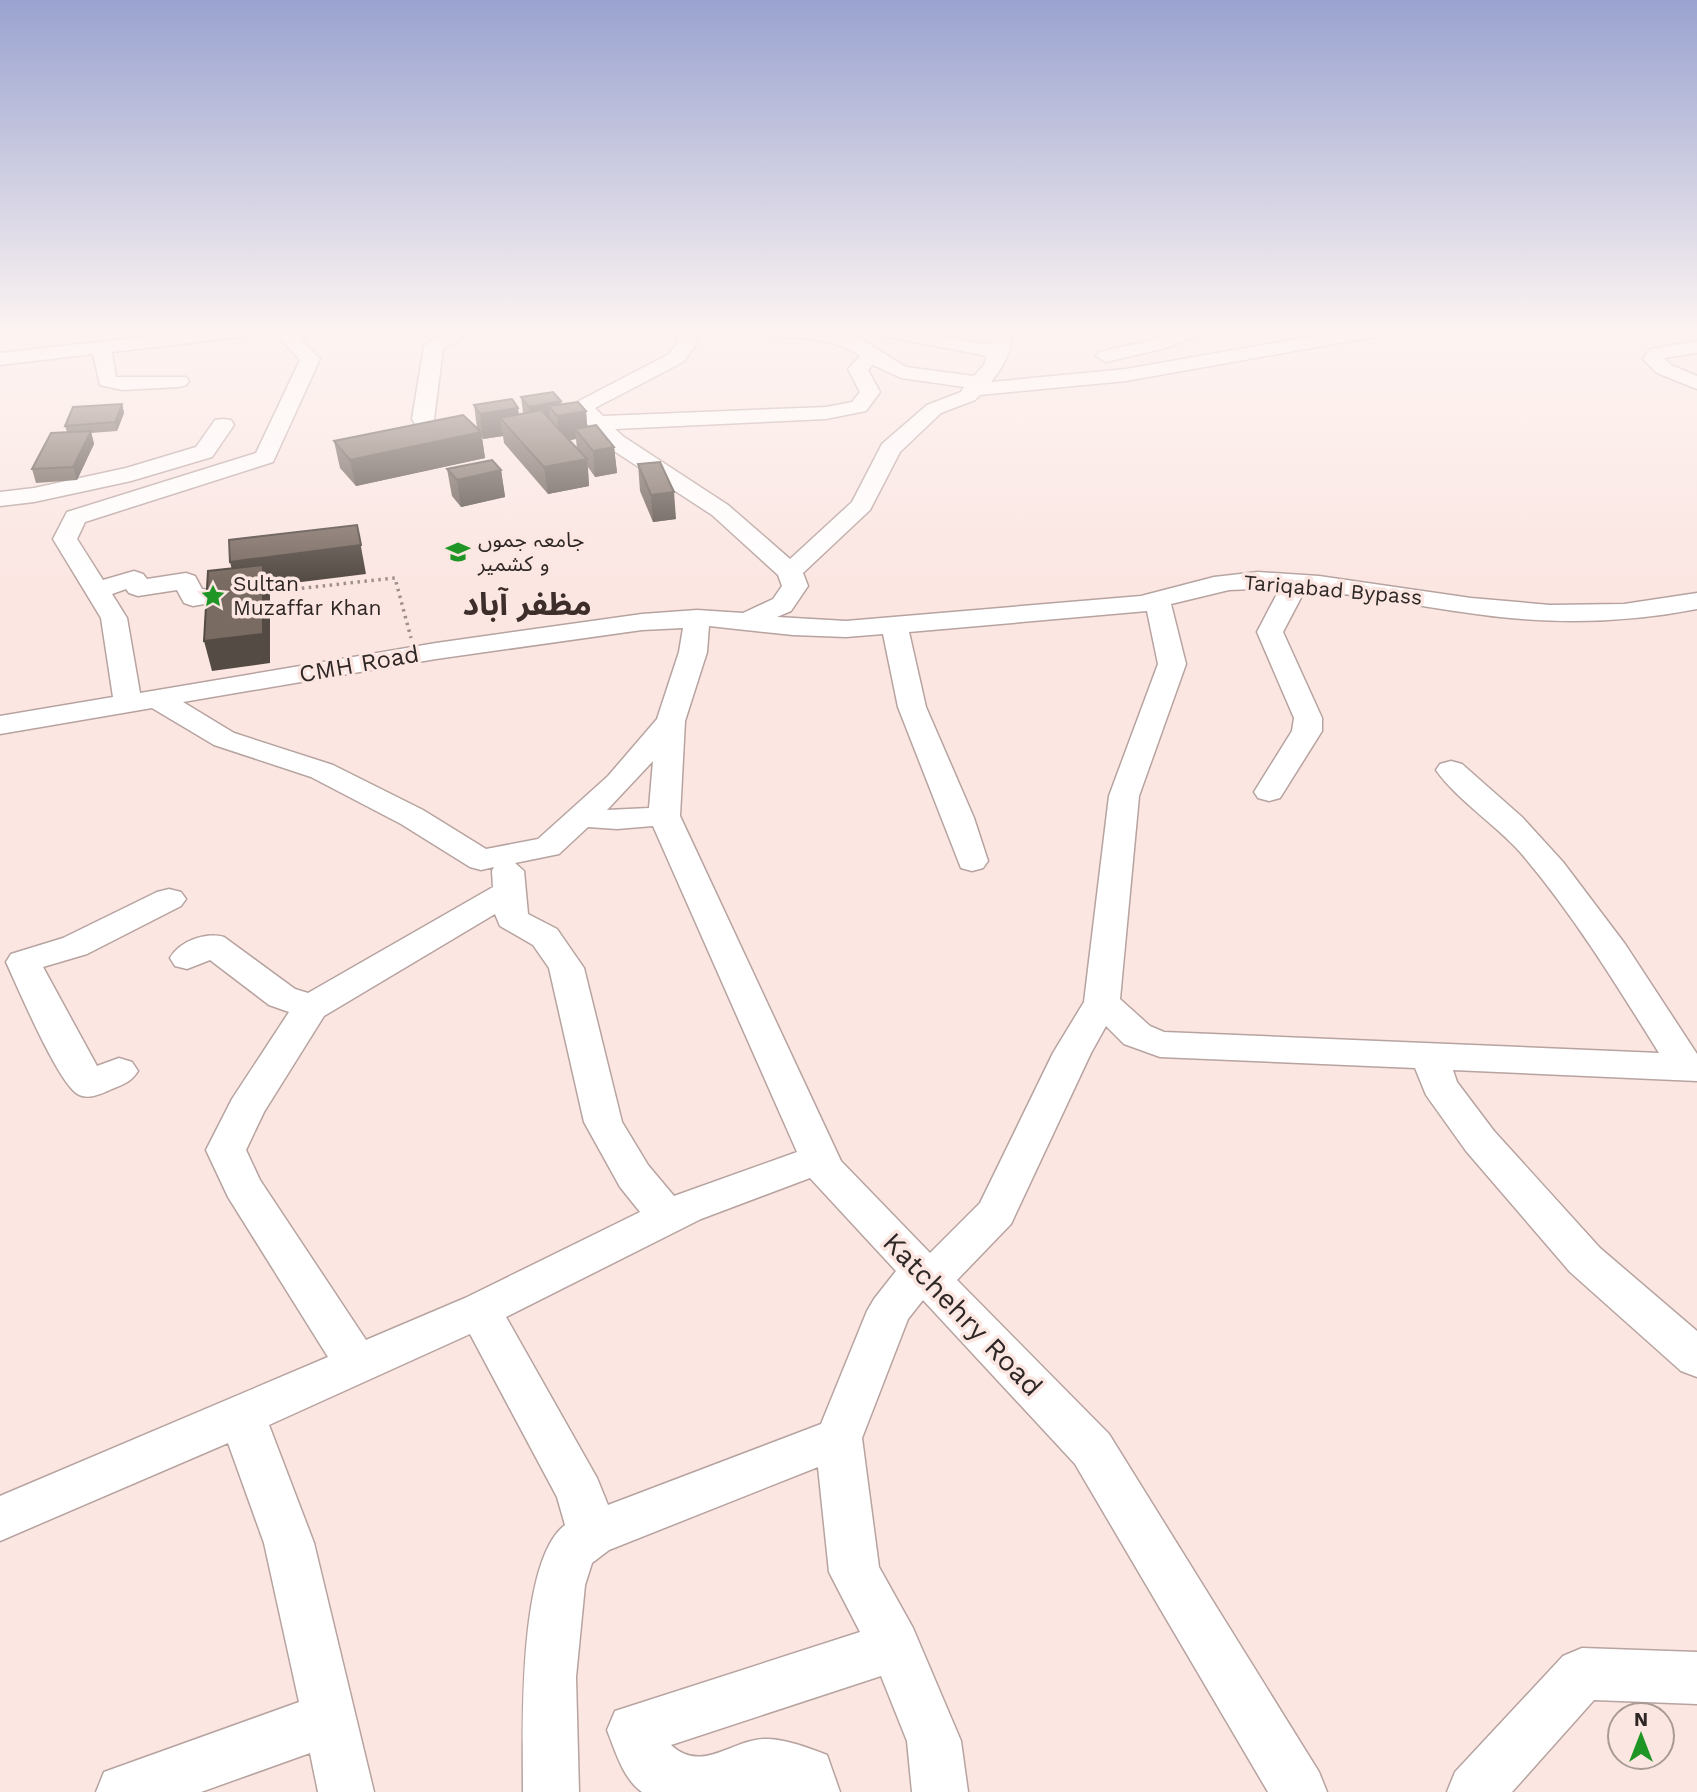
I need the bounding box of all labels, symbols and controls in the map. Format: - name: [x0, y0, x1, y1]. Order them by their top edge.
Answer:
- place label: جامعہ جموں و کشمیر: [477, 527, 584, 576]
- school or university icon: جامعہ جموں و کشمیر: [444, 538, 472, 566]
- street label: Tariqabad Bypass: [1243, 569, 1423, 610]
- place label: Sultan Muzaffar Khan: [233, 571, 381, 620]
- place icon: Sultan Muzaffar Khan: [199, 582, 227, 610]
- district label: مظفر آباد: [462, 585, 592, 623]
- street label: CMH Road: [297, 640, 421, 688]
- street label: Katchehry Road: [876, 1226, 1049, 1403]
- north arrow: [1606, 1701, 1676, 1771]
- text: N: [1634, 1708, 1648, 1731]

